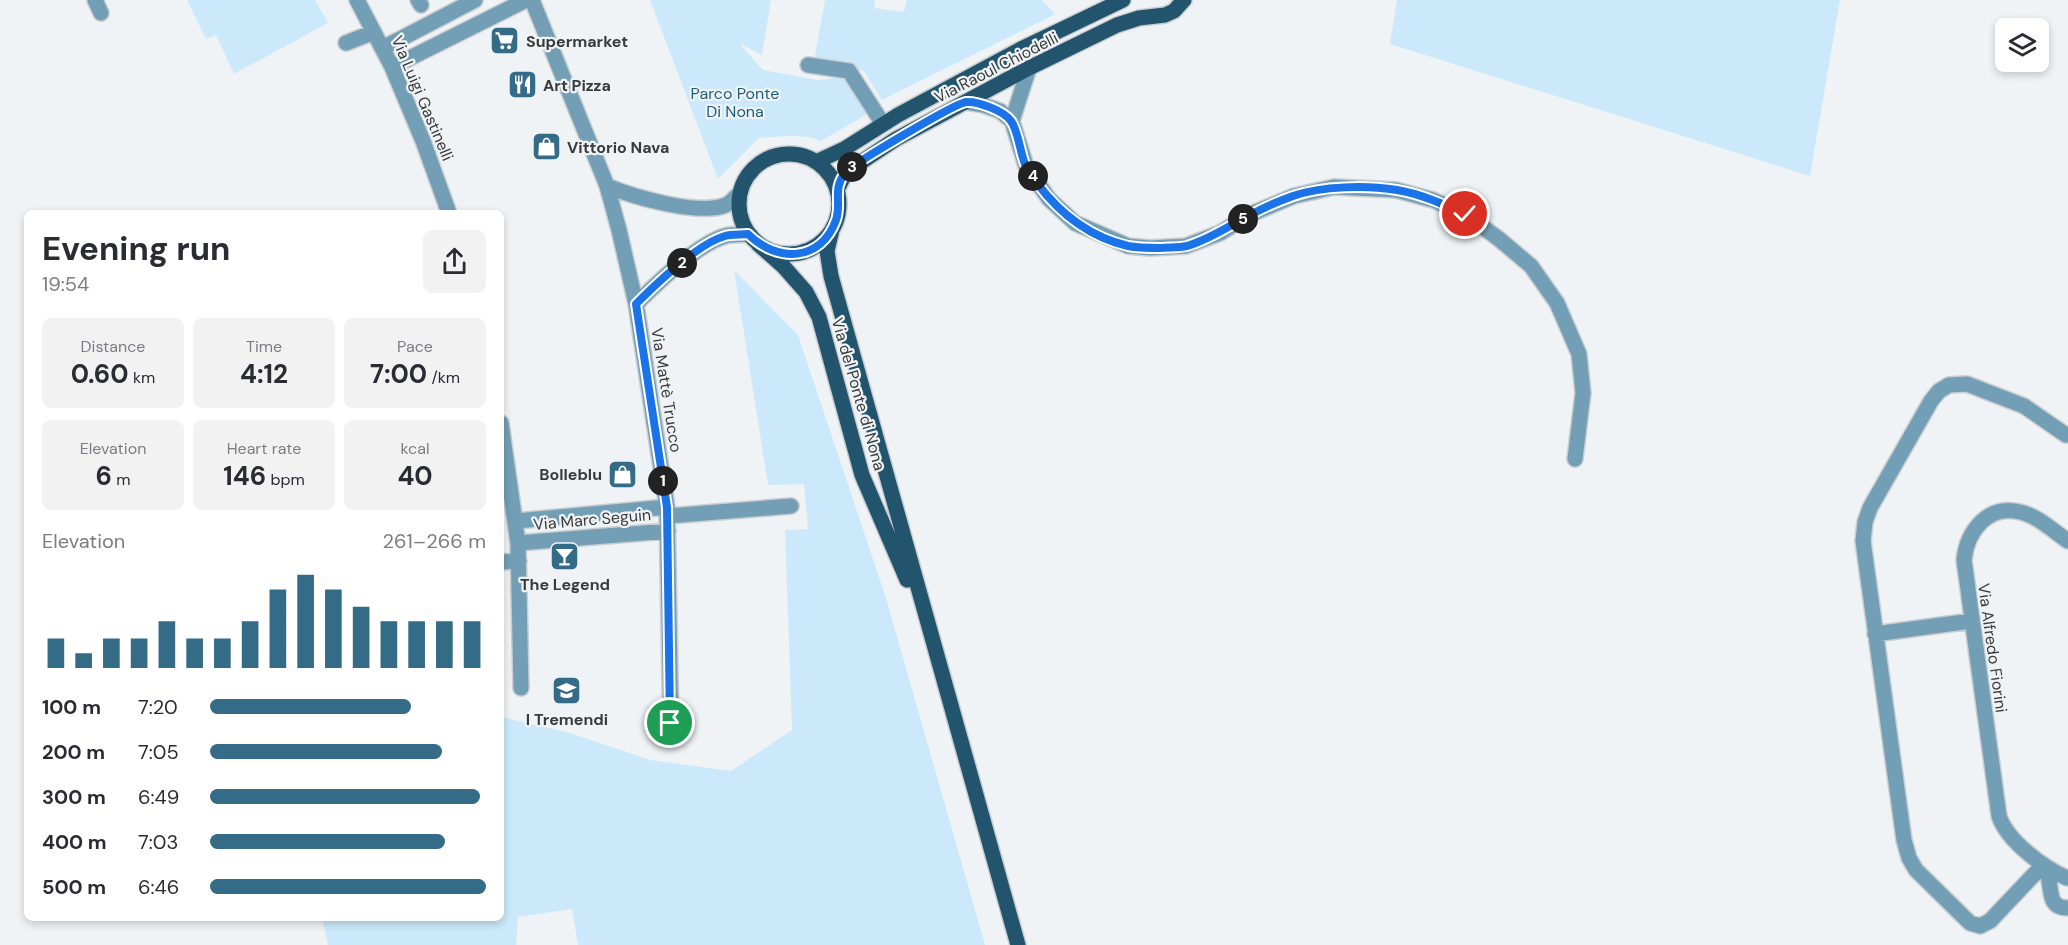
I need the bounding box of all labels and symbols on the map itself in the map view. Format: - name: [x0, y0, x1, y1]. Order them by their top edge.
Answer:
- supermarket icon: Supermarket: [489, 25, 521, 57]
- street label: Via Raoul Chiodelli: [931, 27, 1062, 108]
- place label: Supermarket: [526, 31, 628, 52]
- street label: Via Luigi Gastinelli: [387, 32, 458, 164]
- restaurant icon: Art Pizza: [506, 69, 538, 101]
- place label: Art Pizza: [543, 75, 611, 96]
- park label: Parco Ponte Di Nona: [691, 83, 779, 122]
- shop icon: Vittorio Nava: [530, 131, 562, 163]
- place label: Vittorio Nava: [567, 137, 669, 158]
- pin: 3: [837, 152, 867, 182]
- pin: 4: [1018, 161, 1048, 191]
- pin: [1439, 188, 1490, 239]
- pin: 5: [1228, 204, 1258, 234]
- pin: 2: [667, 248, 697, 278]
- street label: Via del Ponte di Nona: [827, 315, 890, 473]
- street label: Via Mattè Trucco: [646, 326, 687, 454]
- shop icon: Bolleblu: [607, 458, 639, 490]
- place label: Bolleblu: [539, 464, 602, 485]
- pin: 1: [648, 466, 678, 496]
- street label: Via Marc Seguin: [532, 504, 652, 535]
- bar icon: The Legend: [549, 540, 581, 572]
- place label: The Legend: [520, 574, 610, 595]
- street label: Via Alfredo Fiorini: [1973, 582, 2012, 714]
- school or university icon: I Tremendi: [551, 675, 583, 707]
- pin: [644, 697, 695, 748]
- place label: I Tremendi: [526, 709, 608, 730]

